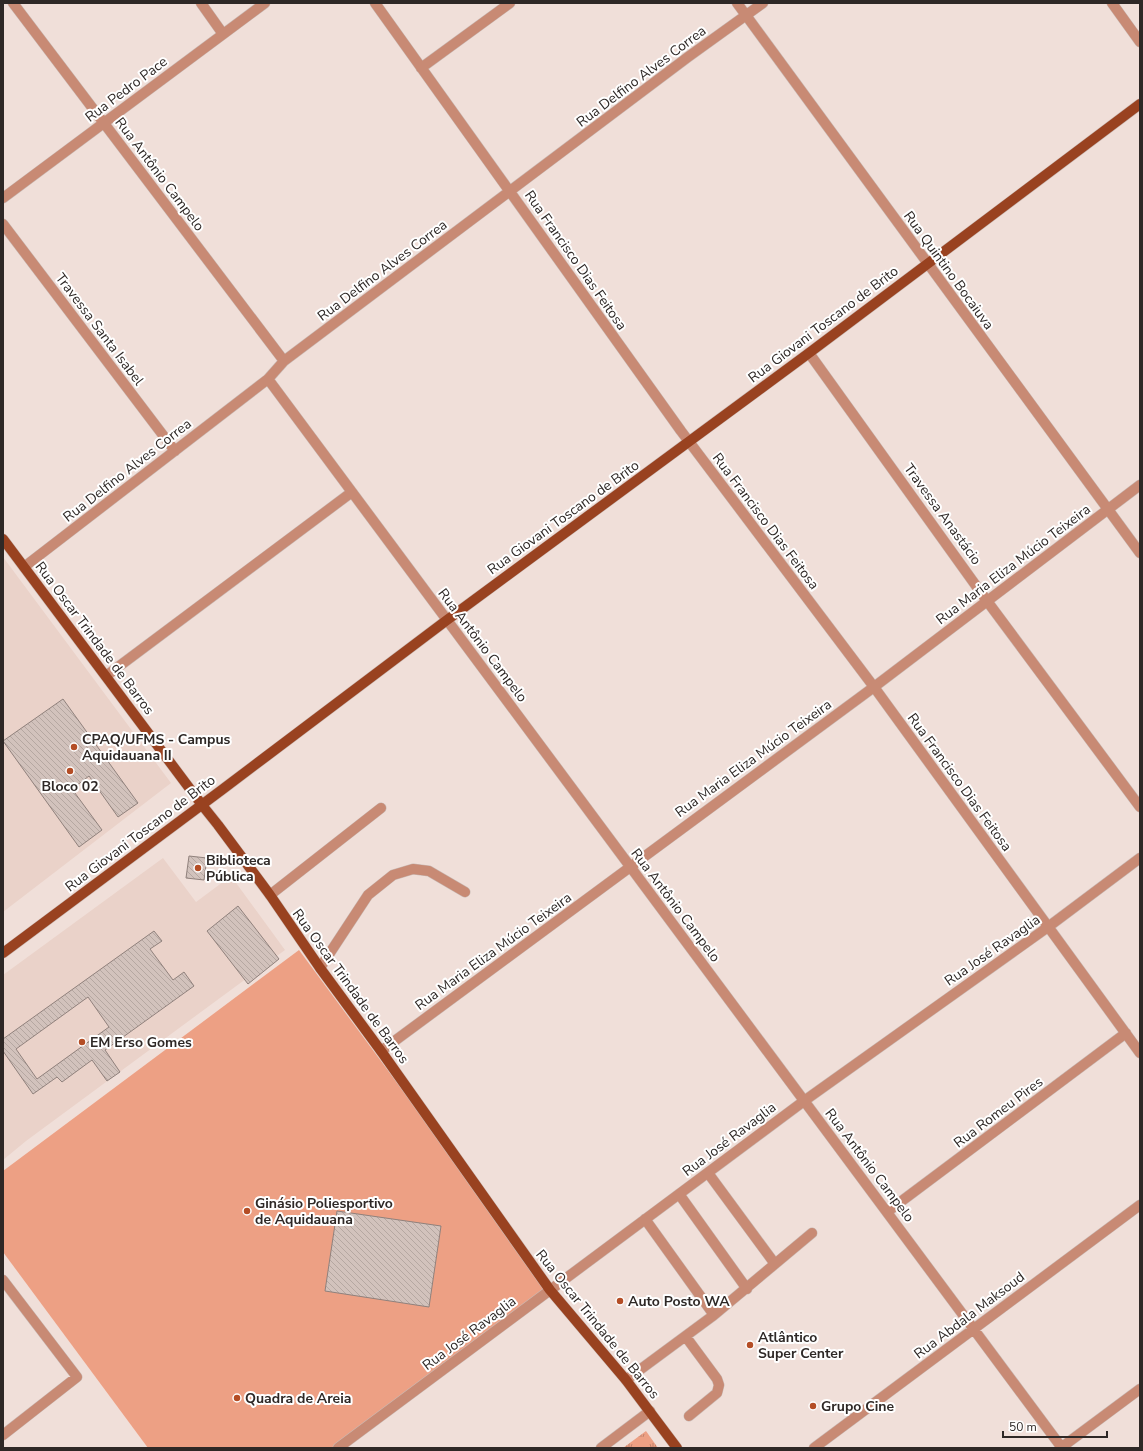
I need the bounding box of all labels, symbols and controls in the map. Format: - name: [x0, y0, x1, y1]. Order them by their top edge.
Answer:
- street label: Rua Delfino Alves Correa: [573, 21, 710, 131]
- street label: Rua Pedro Pace: [81, 52, 171, 127]
- street label: Rua Antônio Campelo: [111, 114, 209, 235]
- street label: Rua Francisco Dias Feitosa: [520, 187, 631, 334]
- street label: Rua Quintino Bocaiuva: [899, 207, 998, 333]
- street label: Rua Delfino Alves Correa: [314, 215, 451, 325]
- street label: Rua Giovani Toscano de Brito: [744, 262, 902, 387]
- street label: Travessa Santa Isabel: [51, 269, 149, 390]
- street label: Rua Delfino Alves Correa: [59, 414, 195, 526]
- street label: Rua Francisco Dias Feitosa: [708, 449, 823, 594]
- street label: Rua Giovani Toscano de Brito: [484, 456, 643, 579]
- street label: Travessa Anastácio: [899, 460, 986, 569]
- street label: Rua Maria Eliza Múcio Teixeira: [932, 500, 1095, 629]
- street label: Rua Oscar Trindade de Barros: [31, 558, 159, 719]
- street label: Rua Antônio Campelo: [434, 585, 532, 706]
- street label: Rua Maria Eliza Múcio Teixeira: [671, 695, 835, 822]
- street label: Rua Francisco Dias Feitosa: [903, 709, 1016, 855]
- place label: CPAQ/UFMS - Campus Aquidauana II: [82, 730, 231, 765]
- marker: CPAQ/UFMS - Campus Aquidauana II: [69, 742, 79, 752]
- marker: Bloco 02: [65, 766, 75, 776]
- street label: Rua Giovani Toscano de Brito: [61, 771, 219, 896]
- place label: Bloco 02: [41, 777, 99, 796]
- street label: Rua Antônio Campelo: [627, 845, 725, 966]
- place label: Biblioteca Pública: [206, 851, 271, 886]
- marker: Biblioteca Pública: [193, 863, 203, 873]
- street label: Rua Maria Eliza Múcio Teixeira: [411, 888, 575, 1015]
- street label: Rua Oscar Trindade de Barros: [288, 905, 413, 1068]
- street label: Rua José Ravaglia: [941, 910, 1044, 990]
- place label: EM Erso Gomes: [90, 1033, 192, 1052]
- marker: EM Erso Gomes: [77, 1037, 87, 1047]
- street label: Rua Romeu Pires: [950, 1072, 1047, 1152]
- street label: Rua José Ravaglia: [679, 1098, 780, 1181]
- street label: Rua Antônio Campelo: [821, 1105, 919, 1226]
- place label: Ginásio Poliesportivo de Aquidauana: [255, 1194, 393, 1229]
- marker: Ginásio Poliesportivo de Aquidauana: [242, 1206, 252, 1216]
- street label: Rua Oscar Trindade de Barros: [531, 1246, 664, 1403]
- street label: Rua Abdala Maksoud: [910, 1267, 1029, 1363]
- street label: Rua José Ravaglia: [419, 1292, 520, 1375]
- place label: Auto Posto WA: [628, 1292, 730, 1311]
- marker: Auto Posto WA: [615, 1296, 625, 1306]
- place label: Atlântico Super Center: [758, 1328, 844, 1363]
- marker: Atlântico Super Center: [745, 1340, 755, 1350]
- place label: Quadra de Areia: [245, 1389, 351, 1408]
- marker: Quadra de Areia: [232, 1393, 242, 1403]
- place label: Grupo Cine: [821, 1397, 894, 1416]
- marker: Grupo Cine: [808, 1401, 818, 1411]
- scale bar: [1003, 1413, 1107, 1439]
- text: 50 m: [1009, 1419, 1037, 1435]

